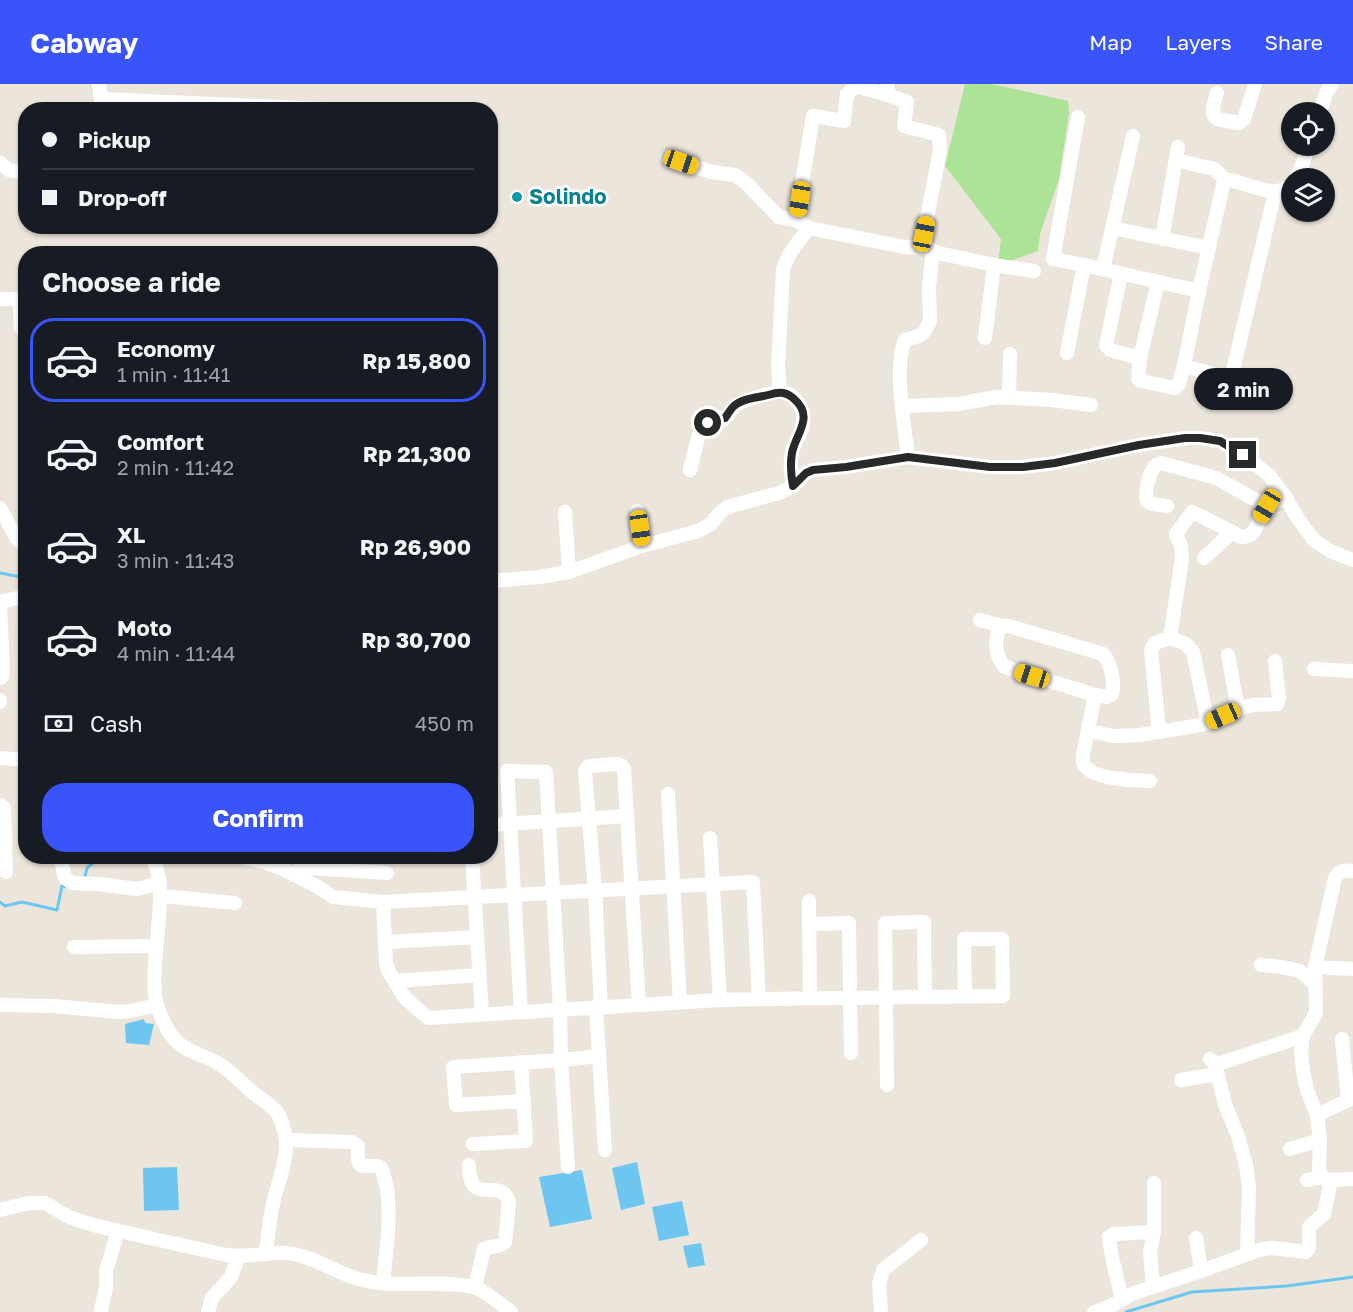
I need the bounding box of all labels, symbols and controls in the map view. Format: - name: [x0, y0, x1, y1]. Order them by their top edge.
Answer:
- text: Cabway: [30, 26, 138, 59]
- text: Map: [1089, 29, 1132, 55]
- text: Layers: [1165, 29, 1232, 55]
- text: Share: [1265, 29, 1323, 55]
- map controls: [1281, 102, 1335, 222]
- button: locate: [1281, 102, 1335, 156]
- text: Pickup: [78, 126, 151, 153]
- car: [661, 148, 701, 176]
- button: layers: [1281, 168, 1335, 222]
- car: [788, 180, 812, 218]
- place label: Solindo: [529, 183, 607, 209]
- text: Drop-off: [78, 184, 167, 211]
- marker: Solindo: [510, 190, 524, 204]
- car: [912, 215, 936, 253]
- text: Choose a ride: [42, 266, 221, 298]
- icon: car: [45, 333, 99, 387]
- text: Economy: [117, 335, 215, 362]
- text: Rp 15,800: [362, 347, 471, 374]
- text: 1 min · 11:41: [117, 362, 230, 386]
- callout: 2 min: [1194, 368, 1292, 410]
- text: 2 min: [1217, 377, 1270, 401]
- route start: [694, 409, 721, 436]
- icon: car: [45, 426, 99, 480]
- text: Comfort: [117, 428, 204, 455]
- text: Rp 21,300: [363, 440, 471, 467]
- route end: [1229, 441, 1256, 468]
- text: 2 min · 11:42: [117, 455, 234, 479]
- car: [1250, 486, 1284, 526]
- car: [629, 509, 651, 547]
- icon: car: [45, 519, 99, 573]
- text: XL: [117, 521, 145, 548]
- text: Rp 26,900: [360, 533, 471, 560]
- text: 3 min · 11:43: [117, 548, 234, 572]
- icon: car: [45, 612, 99, 666]
- text: Moto: [117, 614, 172, 641]
- text: Rp 30,700: [361, 626, 471, 653]
- text: 4 min · 11:44: [117, 641, 235, 665]
- car: [1012, 662, 1052, 690]
- car: [1203, 700, 1243, 732]
- icon: cash: [42, 707, 75, 740]
- text: Cash: [90, 710, 143, 737]
- text: 450 m: [415, 711, 474, 735]
- button: Confirm: [42, 783, 474, 852]

